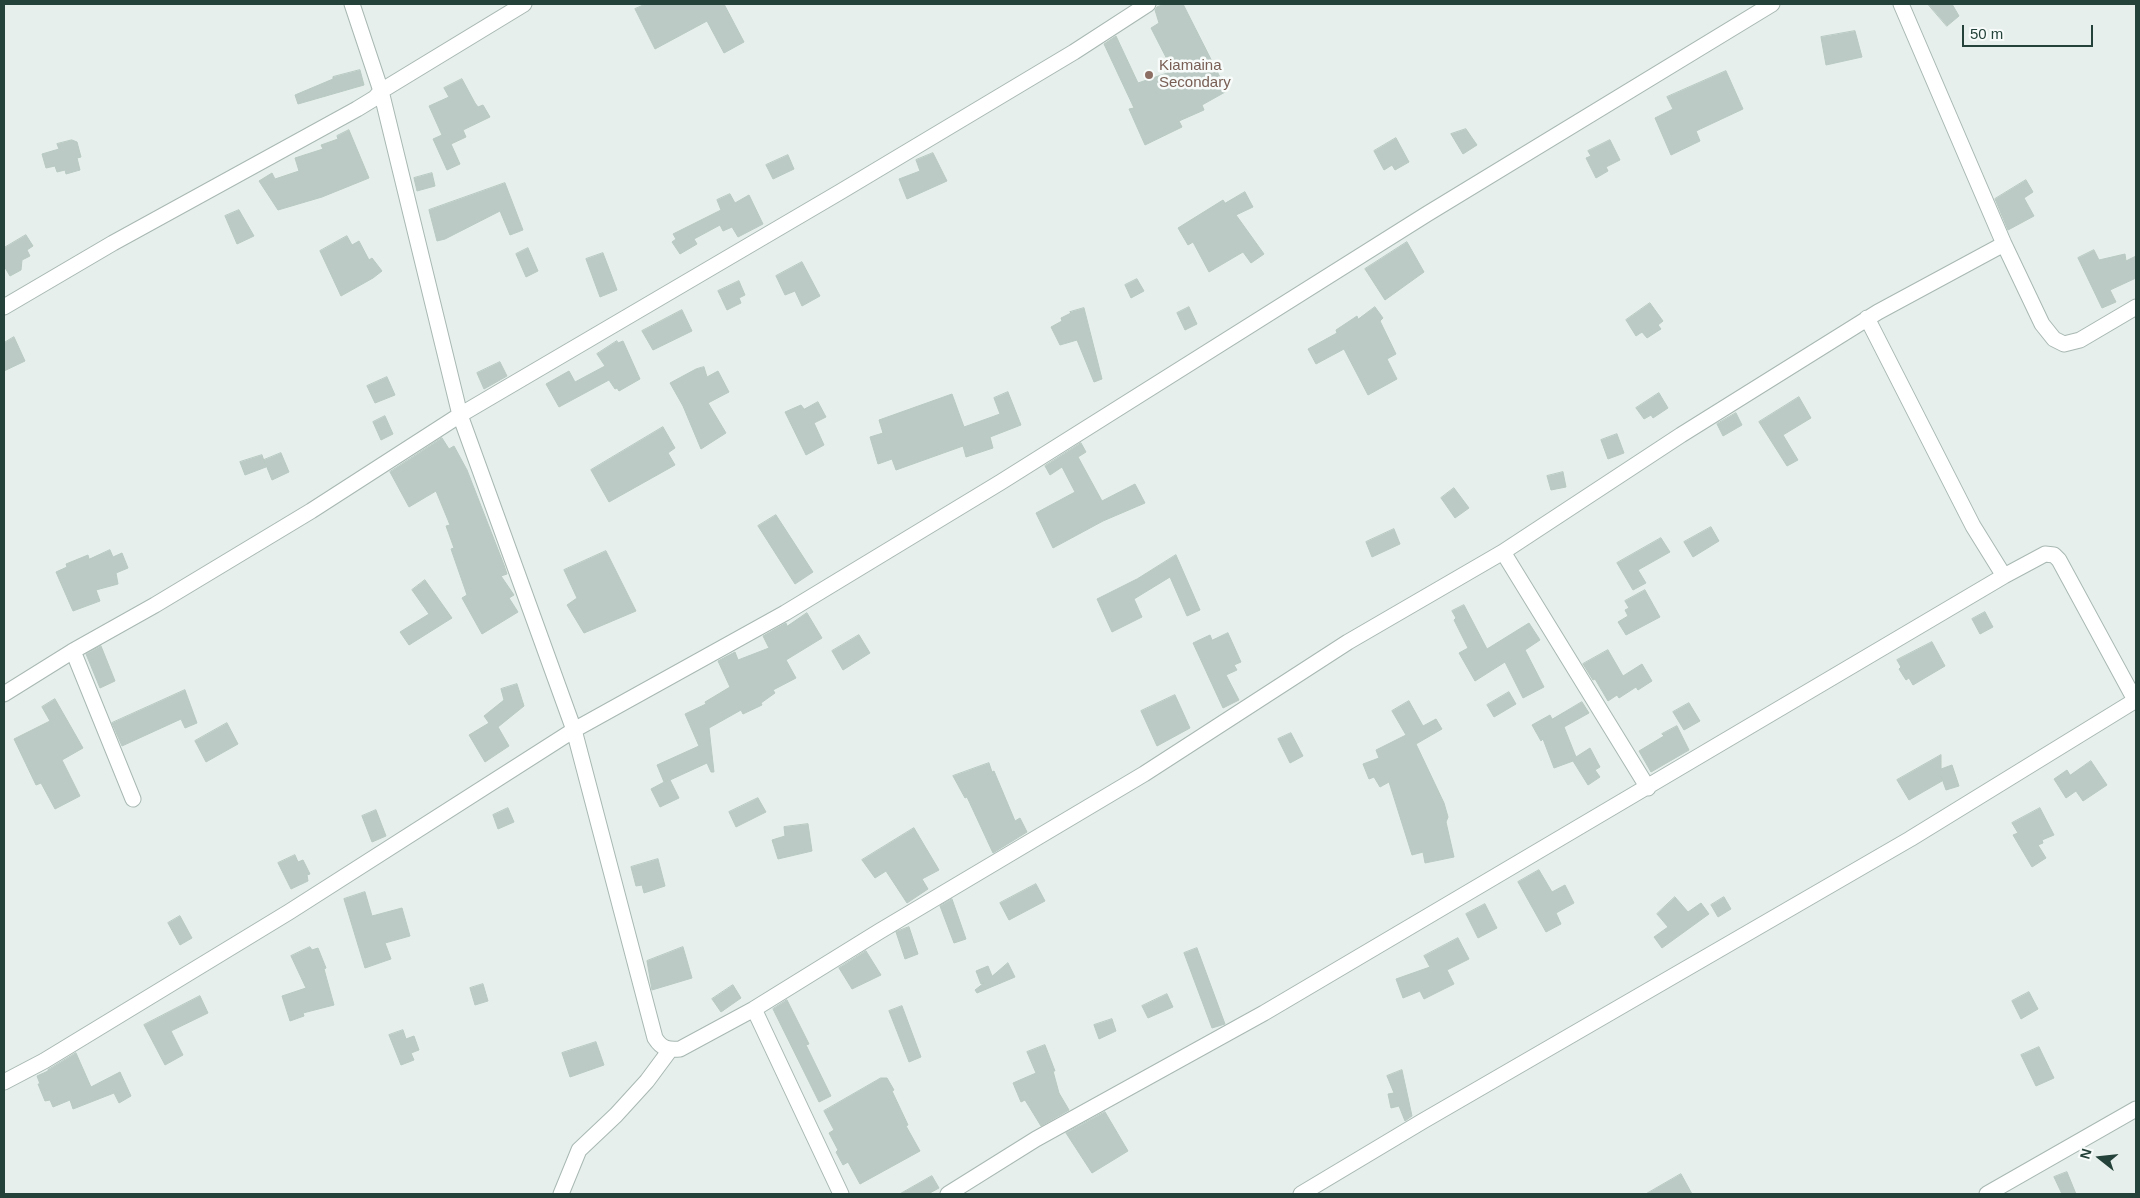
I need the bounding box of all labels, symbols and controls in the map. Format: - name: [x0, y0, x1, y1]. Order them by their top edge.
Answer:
- scale bar: [1965, 15, 2096, 47]
- text: 50 m: [1970, 25, 2003, 42]
- place label: Kiamaina Secondary: [1159, 57, 1231, 92]
- marker: Kiamaina Secondary: [1143, 69, 1155, 81]
- north arrow: [2075, 1133, 2125, 1183]
- text: N: [2076, 1147, 2095, 1161]

